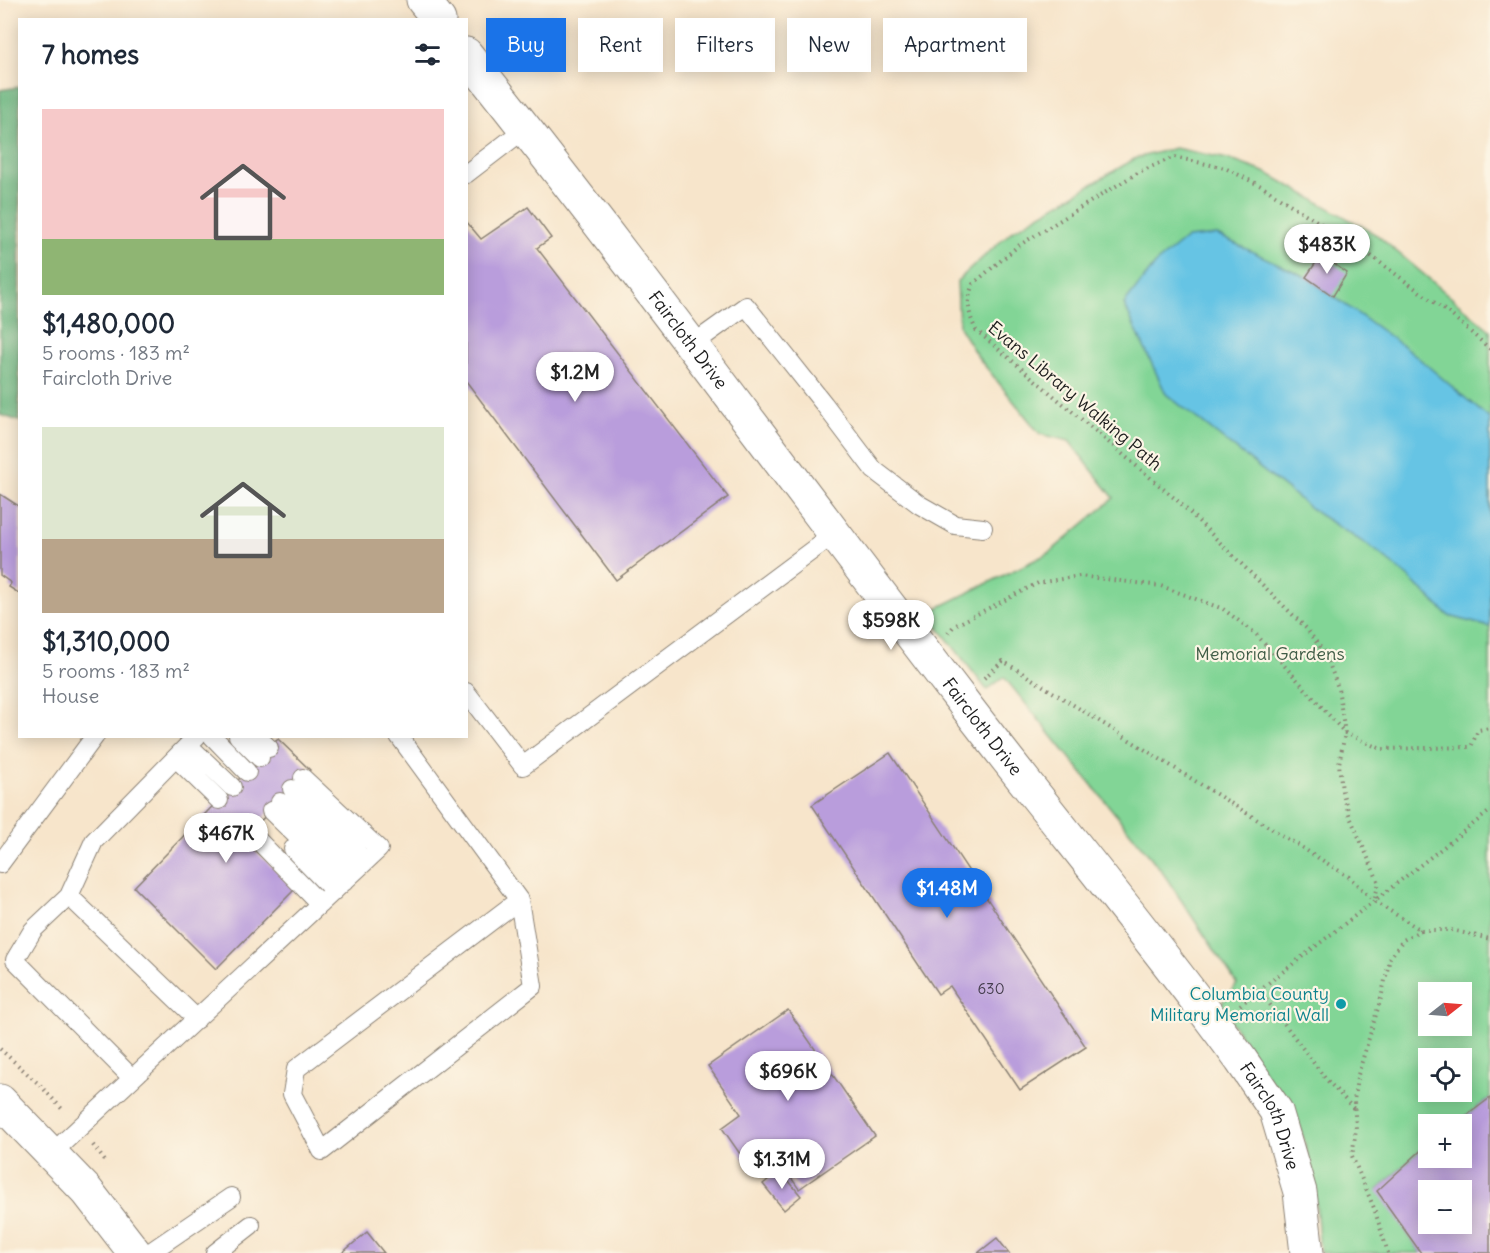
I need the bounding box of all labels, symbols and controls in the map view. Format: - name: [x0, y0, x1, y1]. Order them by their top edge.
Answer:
- chip: Buy: [486, 18, 566, 72]
- chip: Rent: [578, 18, 663, 72]
- chip: Filters: [675, 18, 775, 72]
- chip: New: [787, 18, 871, 72]
- chip: Apartment: [883, 18, 1027, 72]
- text: 7 homes: [42, 38, 139, 71]
- icon: filters: [411, 38, 444, 71]
- icon: home: [189, 148, 297, 256]
- pin: $483K: [1285, 224, 1369, 275]
- text: $483K: [1298, 231, 1356, 256]
- street label: Faircloth Drive: [644, 286, 733, 393]
- text: $1,480,000: [42, 307, 175, 340]
- street label: Evans Library Walking Path: [984, 316, 1167, 475]
- text: 5 rooms · 183 m²: [42, 340, 190, 365]
- pin: $1.2M: [533, 352, 617, 403]
- text: $1.2M: [550, 359, 600, 384]
- text: Faircloth Drive: [42, 365, 172, 390]
- icon: home: [189, 466, 297, 574]
- pin: $598K: [849, 600, 933, 651]
- text: $598K: [862, 607, 920, 632]
- text: $1,310,000: [42, 625, 170, 658]
- park label: Memorial Gardens: [1195, 642, 1345, 665]
- text: 5 rooms · 183 m²: [42, 658, 190, 683]
- street label: Faircloth Drive: [937, 673, 1028, 780]
- text: House: [42, 683, 99, 708]
- pin: $467K: [184, 813, 268, 864]
- text: $467K: [198, 820, 254, 845]
- pin: $1.48M: [898, 868, 996, 919]
- text: $1.48M: [916, 875, 978, 900]
- house number: 630: [977, 979, 1005, 998]
- place label: Columbia County Military Memorial Wall: [1150, 982, 1329, 1026]
- north arrow: [1418, 982, 1472, 1036]
- map controls: [1418, 982, 1472, 1234]
- marker: Columbia County Military Memorial Wall: [1334, 997, 1348, 1011]
- button: locate: [1418, 1048, 1472, 1102]
- pin: $696K: [746, 1051, 830, 1102]
- text: $696K: [759, 1058, 817, 1083]
- street label: Faircloth Drive: [1235, 1058, 1305, 1173]
- button: +: [1418, 1114, 1472, 1168]
- pin: $1.31M: [733, 1139, 831, 1190]
- text: $1.31M: [753, 1146, 811, 1171]
- button: −: [1418, 1180, 1472, 1234]

